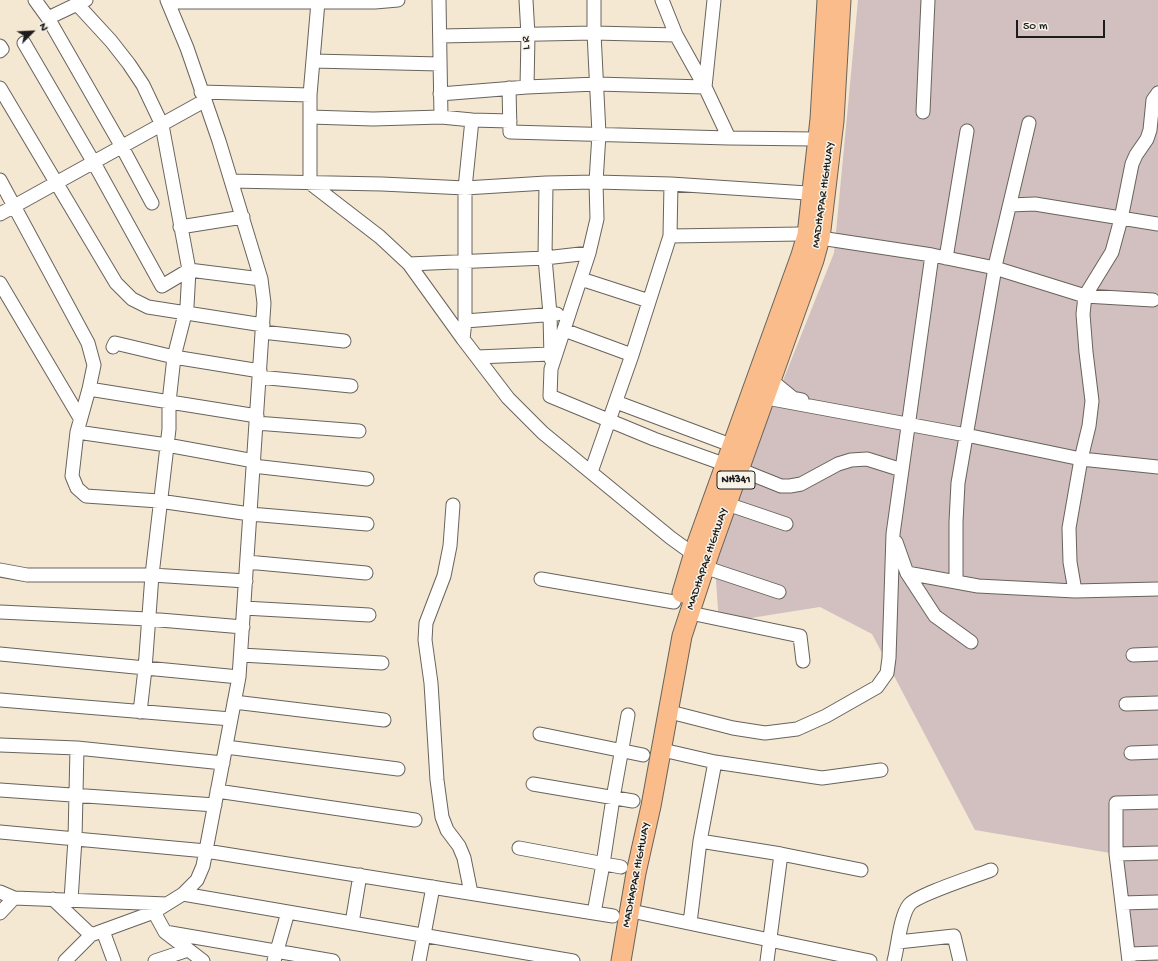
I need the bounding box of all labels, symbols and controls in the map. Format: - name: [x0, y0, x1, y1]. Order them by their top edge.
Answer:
- north arrow: [12, 12, 52, 52]
- scale bar: [1018, 12, 1107, 38]
- text: 50 m: [1023, 20, 1048, 34]
- text: N: [36, 21, 50, 33]
- street label: L R: [520, 36, 534, 50]
- street label: MADHAPAR HIGHWAY: [809, 141, 839, 249]
- road number: NH341: [717, 471, 755, 489]
- street label: MADHAPAR HIGHWAY: [684, 506, 732, 612]
- street label: MADHAPAR HIGHWAY: [620, 821, 654, 929]

